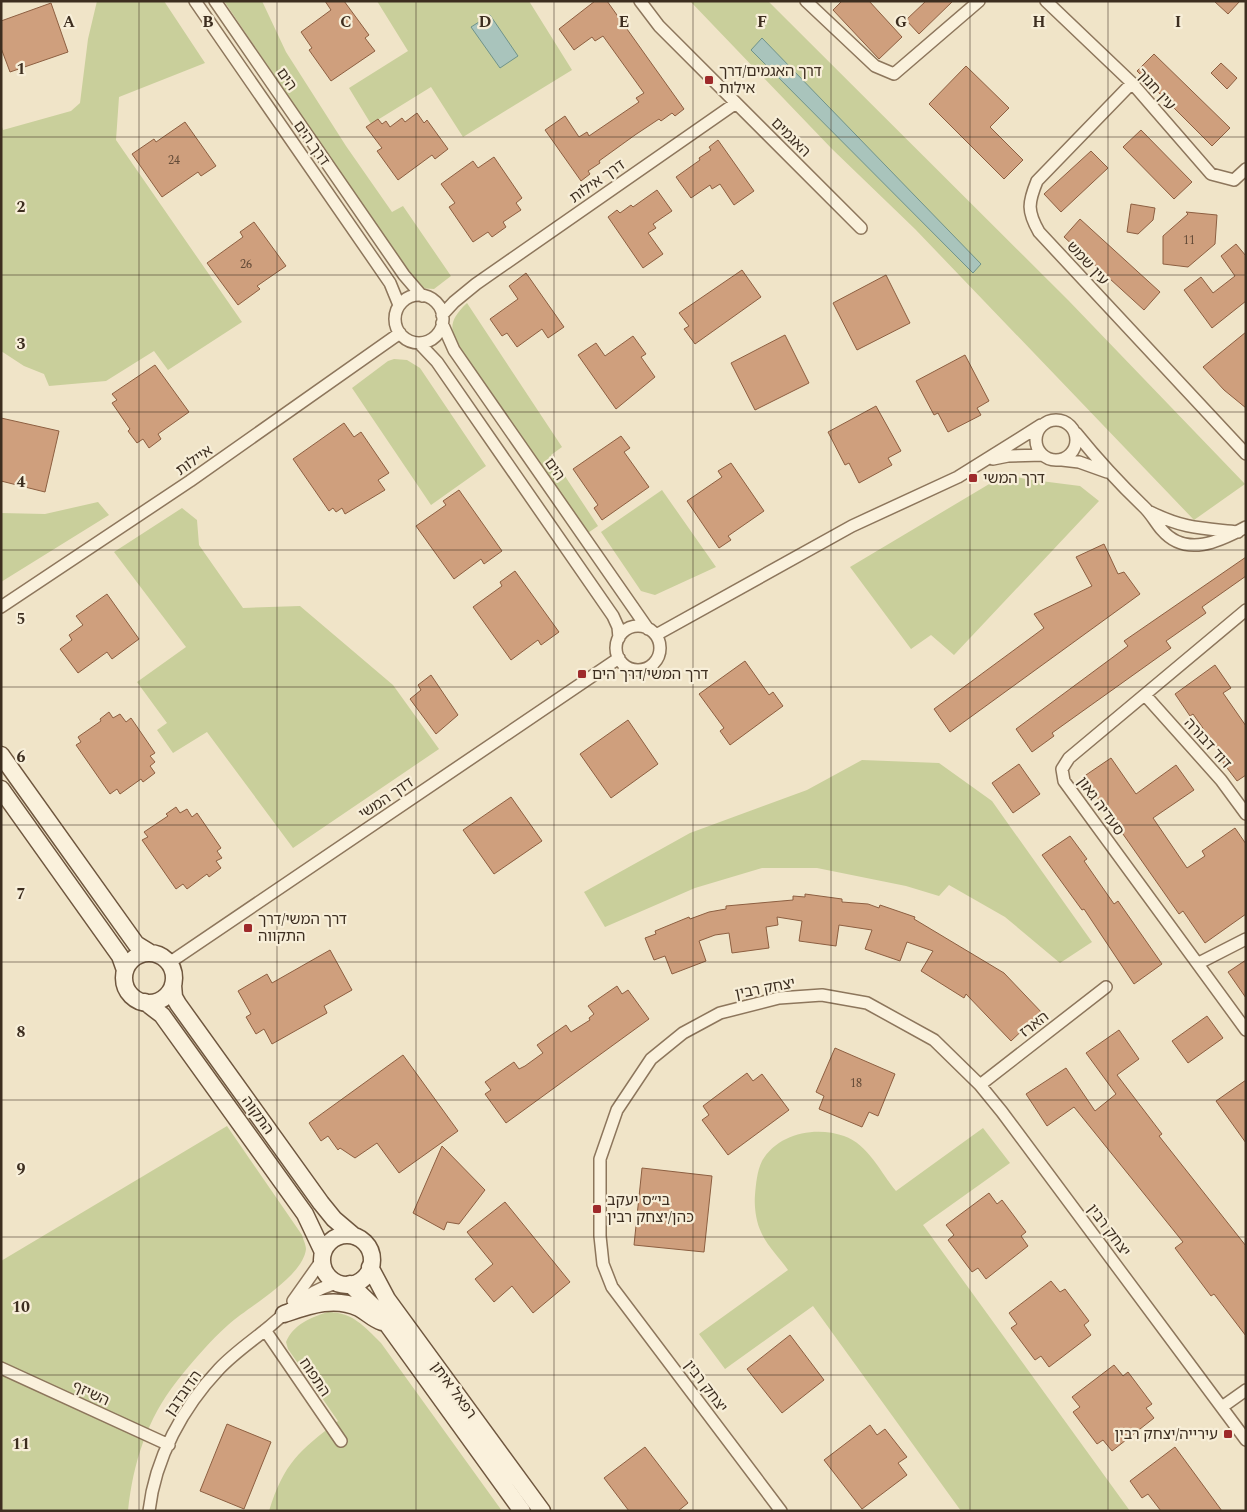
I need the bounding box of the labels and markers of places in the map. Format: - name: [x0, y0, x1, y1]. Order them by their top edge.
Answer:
- place label: דרך האגמים/דרך אילות: [719, 60, 822, 100]
- marker: דרך האגמים/דרך אילות: [703, 74, 715, 86]
- place label: דרך המשי: [983, 467, 1045, 490]
- marker: דרך המשי: [967, 472, 979, 484]
- place label: דרך המשי/דרך הים: [592, 663, 708, 686]
- marker: דרך המשי/דרך הים: [576, 668, 588, 680]
- place label: דרך המשי/דרך התקווה: [258, 908, 347, 948]
- marker: דרך המשי/דרך התקווה: [242, 922, 254, 934]
- place label: בי״ס יעקב כהן/יצחק רבין: [607, 1189, 694, 1229]
- marker: בי״ס יעקב כהן/יצחק רבין: [591, 1203, 603, 1215]
- place label: עירייה/יצחק רבין: [1114, 1423, 1218, 1446]
- marker: עירייה/יצחק רבין: [1222, 1428, 1234, 1440]

